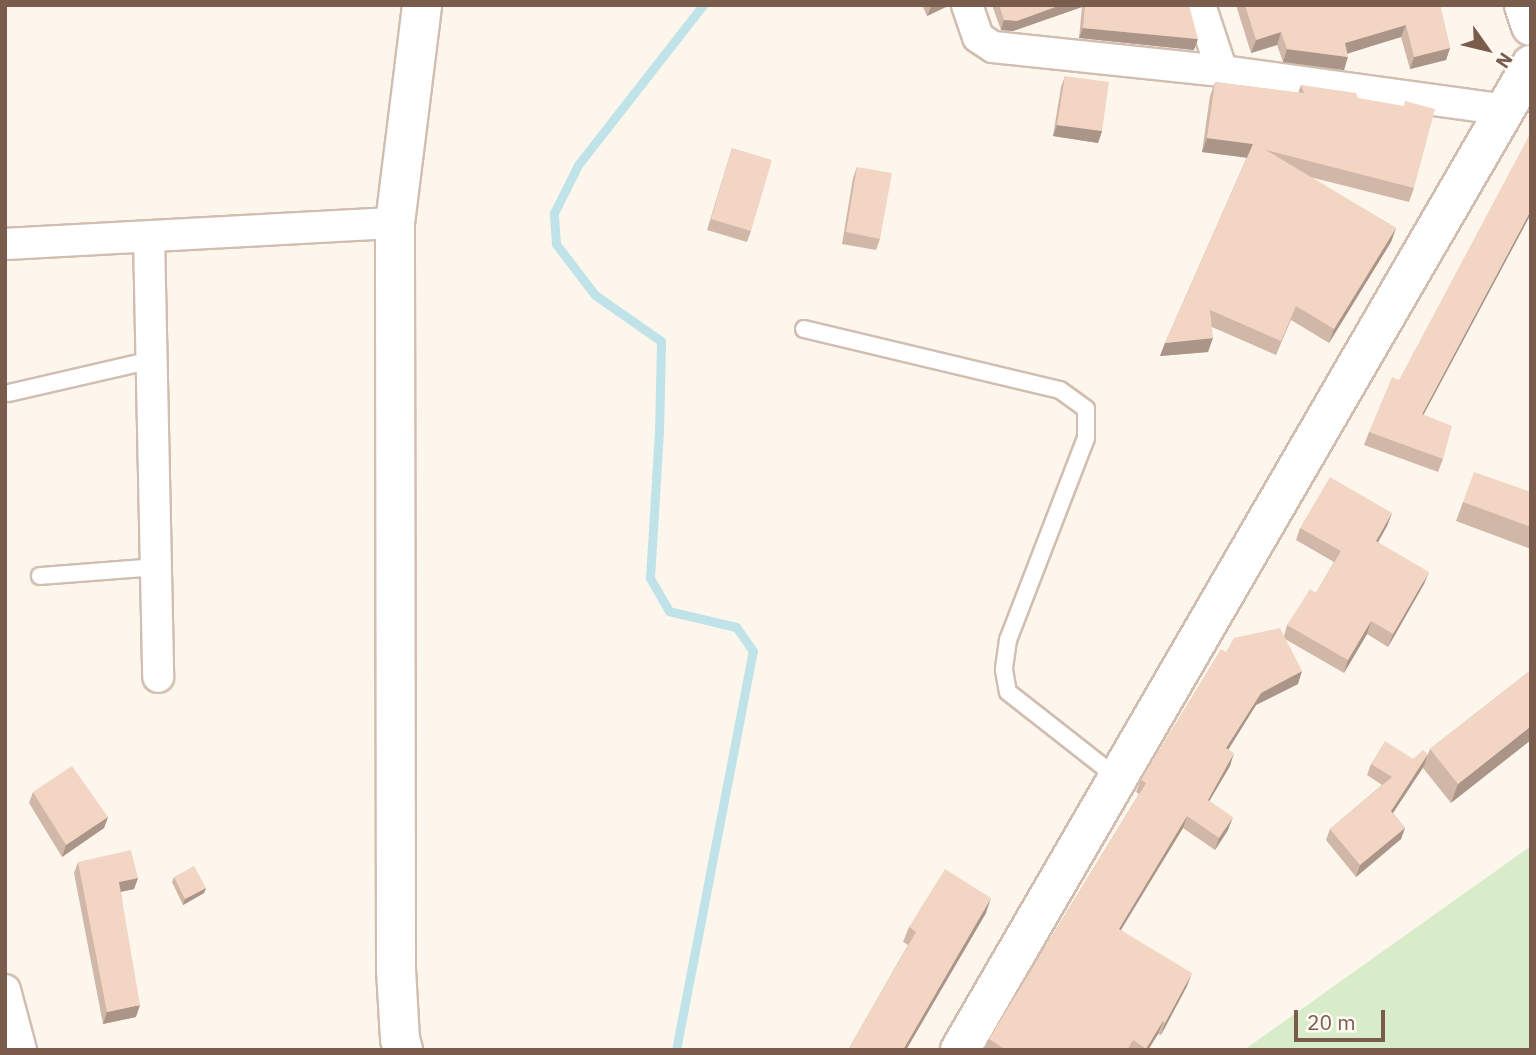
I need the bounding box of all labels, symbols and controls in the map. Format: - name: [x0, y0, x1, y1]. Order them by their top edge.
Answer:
- north arrow: [1452, 14, 1522, 84]
- text: N: [1491, 48, 1518, 73]
- scale bar: [1298, 996, 1389, 1040]
- text: 20 m: [1307, 1008, 1356, 1036]

